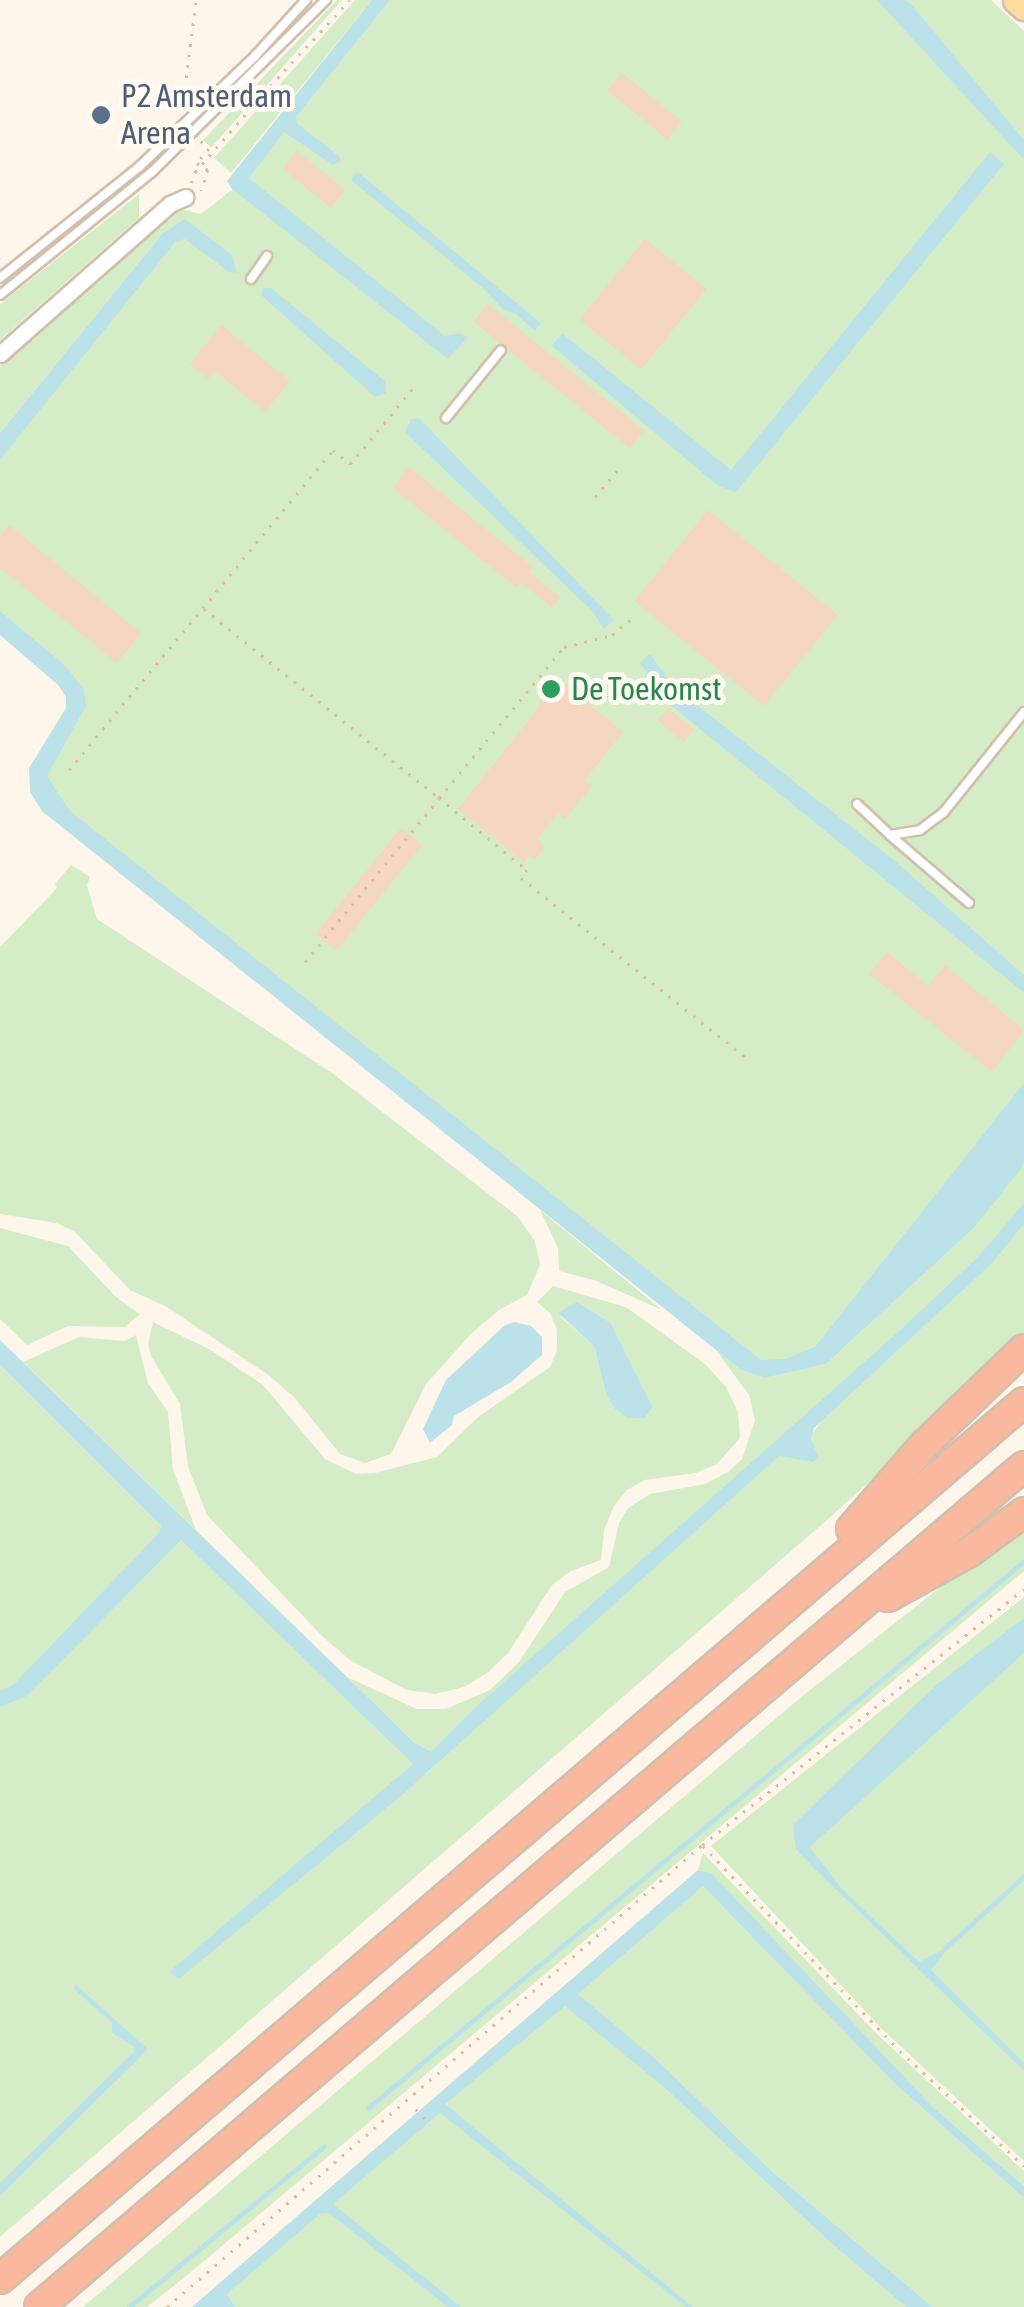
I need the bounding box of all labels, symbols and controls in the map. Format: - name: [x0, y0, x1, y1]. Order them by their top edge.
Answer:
- place label: P2 Amsterdam Arena: [121, 78, 292, 153]
- marker: P2 Amsterdam Arena: [90, 104, 112, 126]
- place label: De Toekomst: [571, 670, 722, 708]
- marker: De Toekomst: [540, 678, 562, 700]

